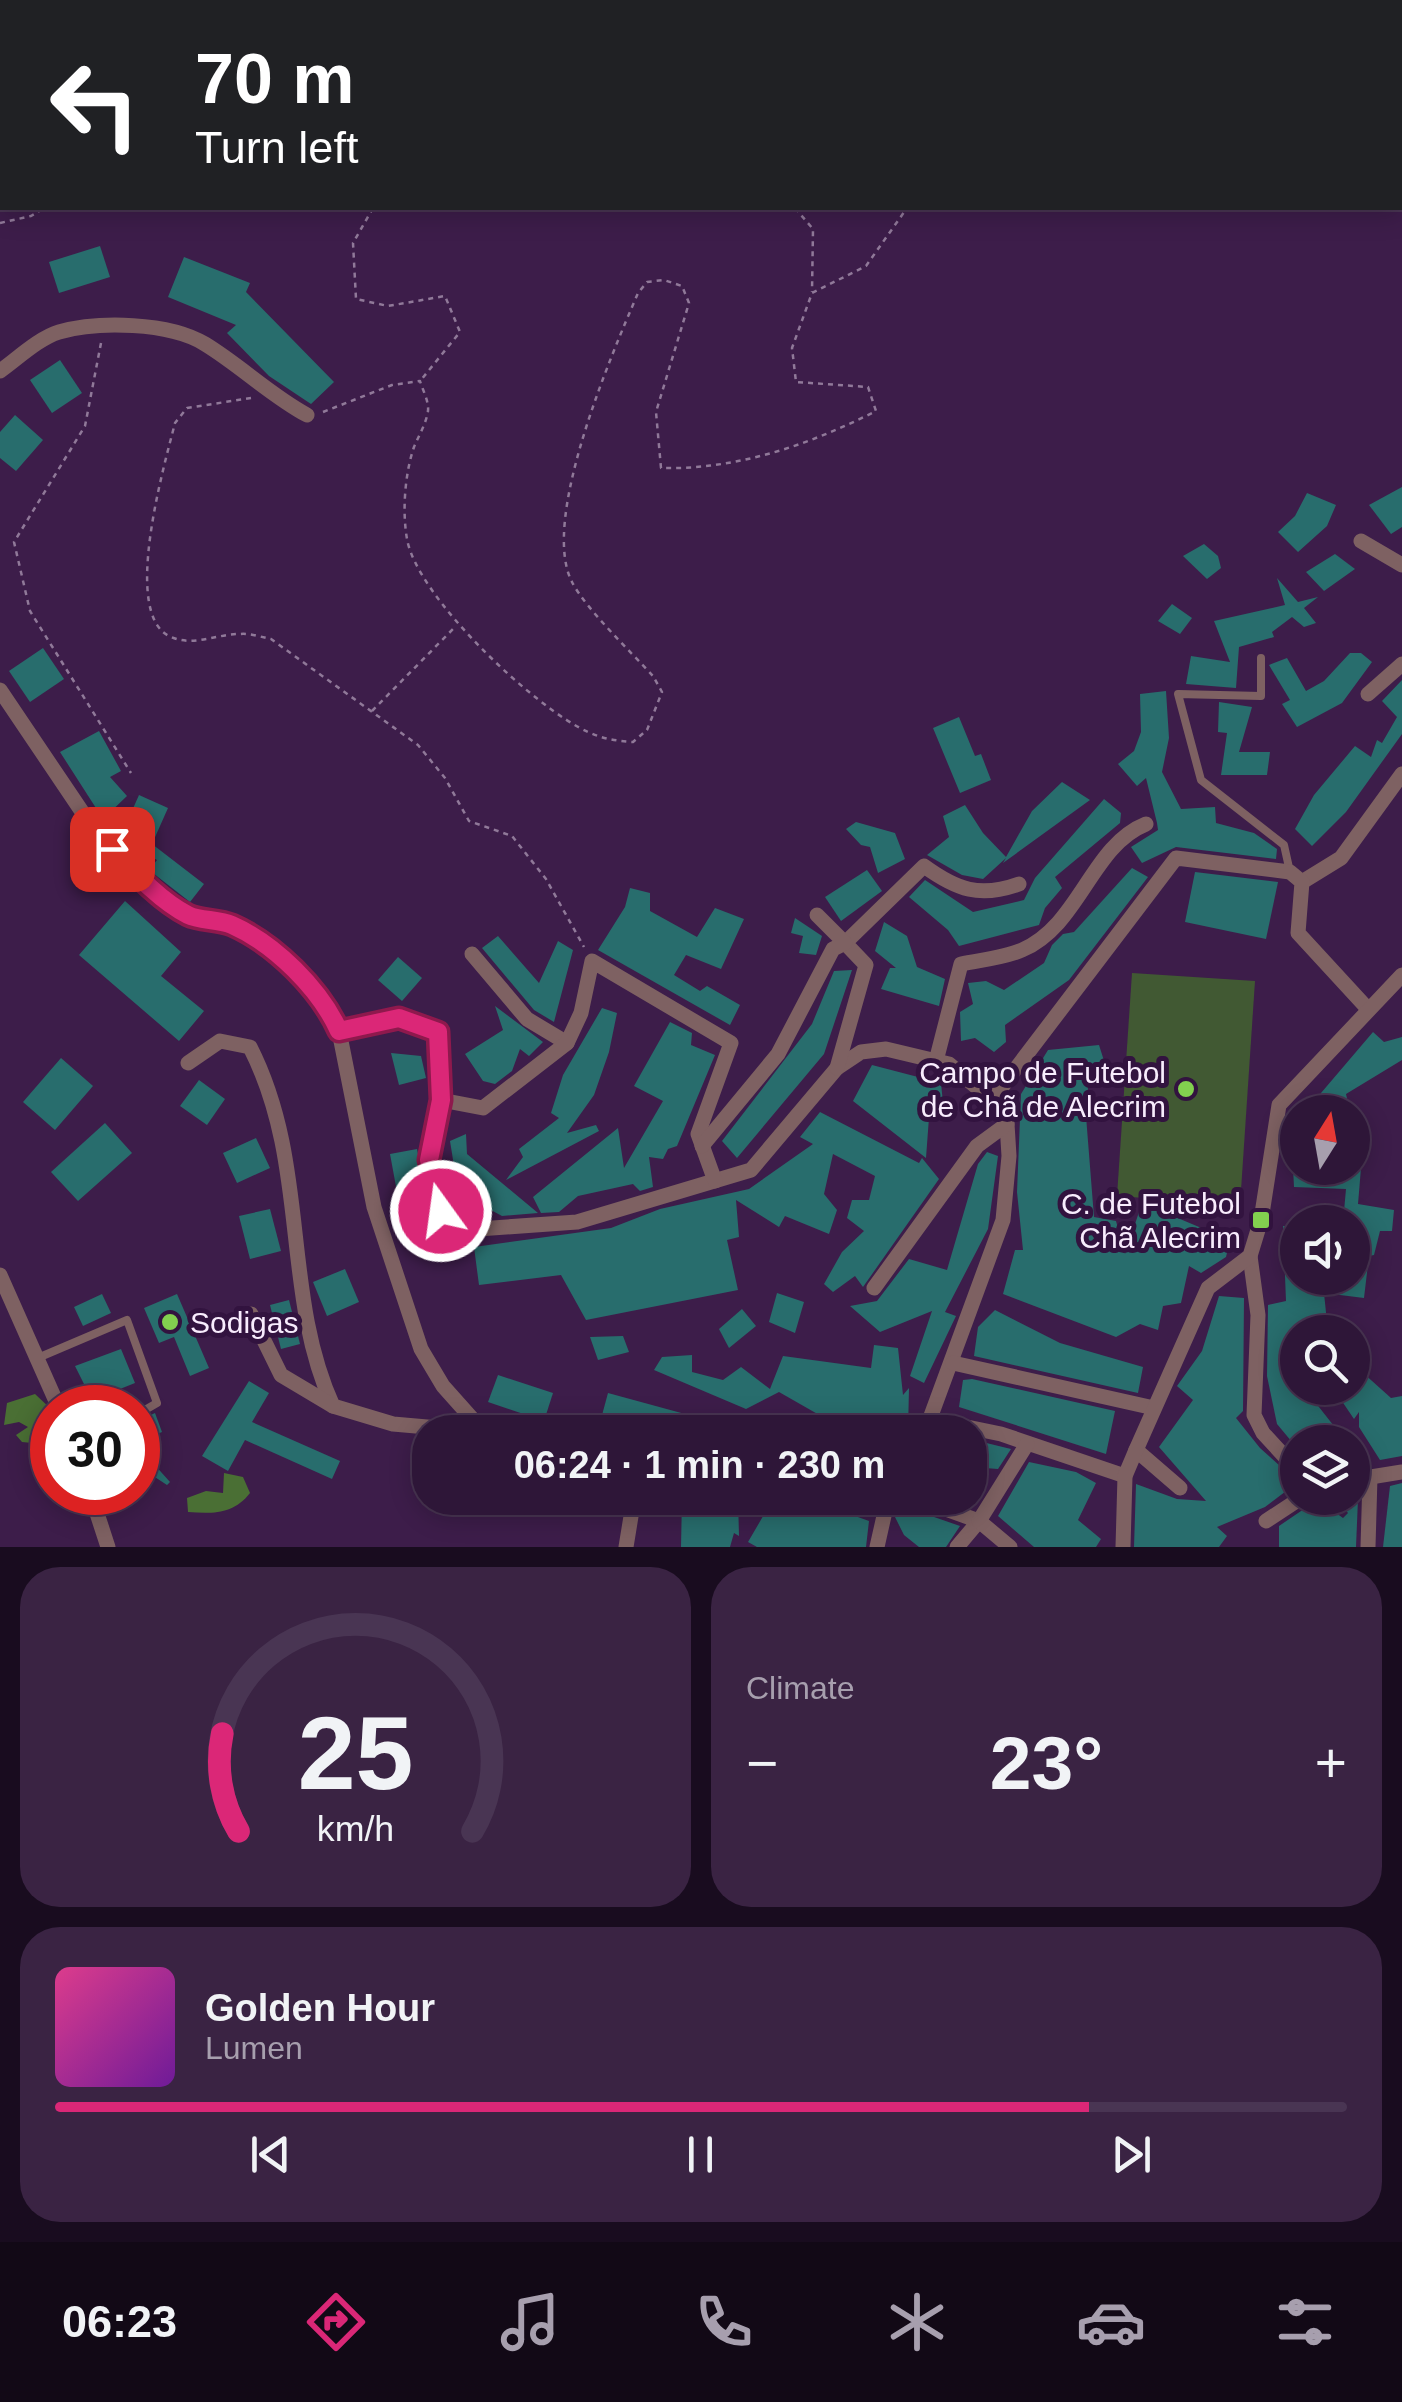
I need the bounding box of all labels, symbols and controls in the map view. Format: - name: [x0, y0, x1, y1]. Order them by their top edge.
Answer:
- icon: left: [30, 40, 160, 170]
- text: 70 m: [195, 40, 355, 118]
- text: Turn left: [195, 122, 358, 173]
- pin: [70, 807, 155, 892]
- icon: arrive: [85, 822, 140, 877]
- place label: Campo de Futebol de Chã de Alecrim: [919, 1056, 1166, 1123]
- marker: Campo de Futebol de Chã de Alecrim: [1175, 1078, 1197, 1100]
- north arrow: [1280, 1095, 1370, 1185]
- map controls: [1280, 1095, 1370, 1515]
- position arrow: [389, 1159, 493, 1263]
- place label: C. de Futebol Chã Alecrim: [1061, 1187, 1241, 1254]
- button: sound: [1280, 1205, 1370, 1295]
- marker: C. de Futebol Chã Alecrim: [1250, 1209, 1272, 1231]
- place label: Sodigas: [190, 1306, 298, 1339]
- marker: Sodigas: [159, 1311, 181, 1333]
- button: search: [1280, 1315, 1370, 1405]
- speed limit sign: 30: [30, 1385, 160, 1515]
- button: layers: [1280, 1425, 1370, 1515]
- text: 06:24 · 1 min · 230 m: [514, 1444, 885, 1486]
- text: Climate: [746, 1670, 854, 1706]
- text: 25: [298, 1695, 413, 1811]
- text: 23°: [990, 1721, 1103, 1805]
- text: −: [746, 1732, 778, 1794]
- text: +: [1315, 1732, 1347, 1794]
- text: km/h: [317, 1809, 394, 1849]
- text: Golden Hour: [205, 1987, 435, 2029]
- text: Lumen: [205, 2030, 303, 2066]
- icon: previous: [243, 2127, 298, 2182]
- icon: pause: [673, 2127, 728, 2182]
- icon: next: [1104, 2127, 1159, 2182]
- icon: directions: [301, 2287, 371, 2357]
- icon: music: [495, 2287, 565, 2357]
- icon: phone: [689, 2287, 759, 2357]
- icon: climate: [882, 2287, 952, 2357]
- icon: car: [1076, 2287, 1146, 2357]
- icon: filters: [1270, 2287, 1340, 2357]
- text: 06:23: [62, 2296, 177, 2347]

